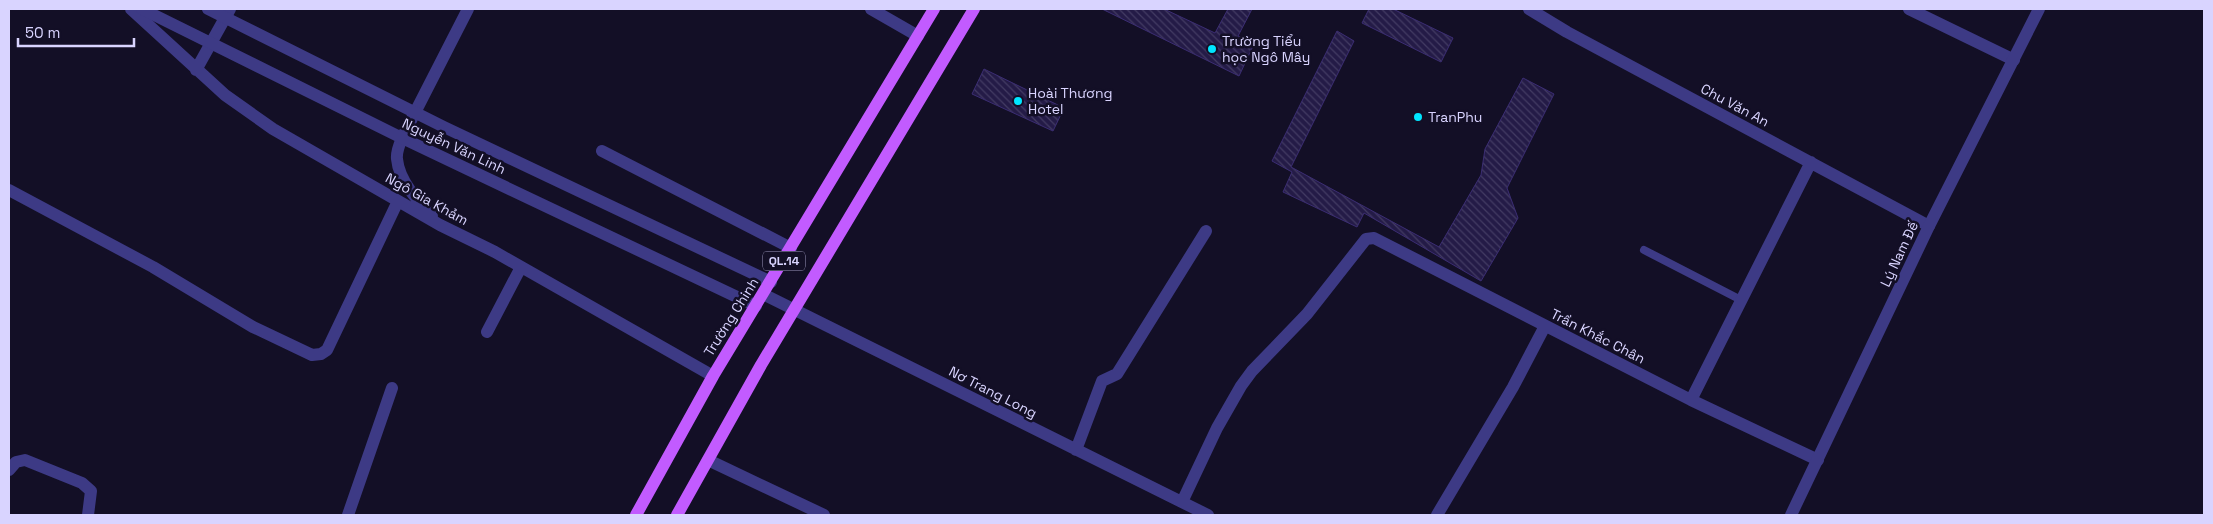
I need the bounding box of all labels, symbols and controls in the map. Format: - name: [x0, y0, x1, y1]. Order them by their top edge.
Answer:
- scale bar: [18, 15, 134, 47]
- text: 50 m: [25, 23, 60, 42]
- place label: Trường Tiểu học Ngô Mây: [1222, 32, 1310, 66]
- marker: Trường Tiểu học Ngô Mây: [1206, 43, 1218, 55]
- street label: Chu Văn An: [1698, 79, 1772, 131]
- place label: Hoài Thương Hotel: [1028, 84, 1113, 118]
- marker: Hoài Thương Hotel: [1012, 95, 1024, 107]
- place label: TranPhu: [1428, 108, 1482, 126]
- marker: TranPhu: [1412, 111, 1424, 123]
- street label: Nguyễn Văn Linh: [399, 114, 509, 178]
- street label: Ngô Gia Khảm: [382, 169, 472, 229]
- street label: Lý Nam Đế: [1876, 218, 1922, 290]
- road number: QL.14: [763, 252, 805, 270]
- street label: Trường Chinh: [700, 274, 762, 360]
- street label: Trần Khắc Chân: [1548, 304, 1648, 368]
- street label: Nơ Trang Long: [946, 362, 1040, 422]

